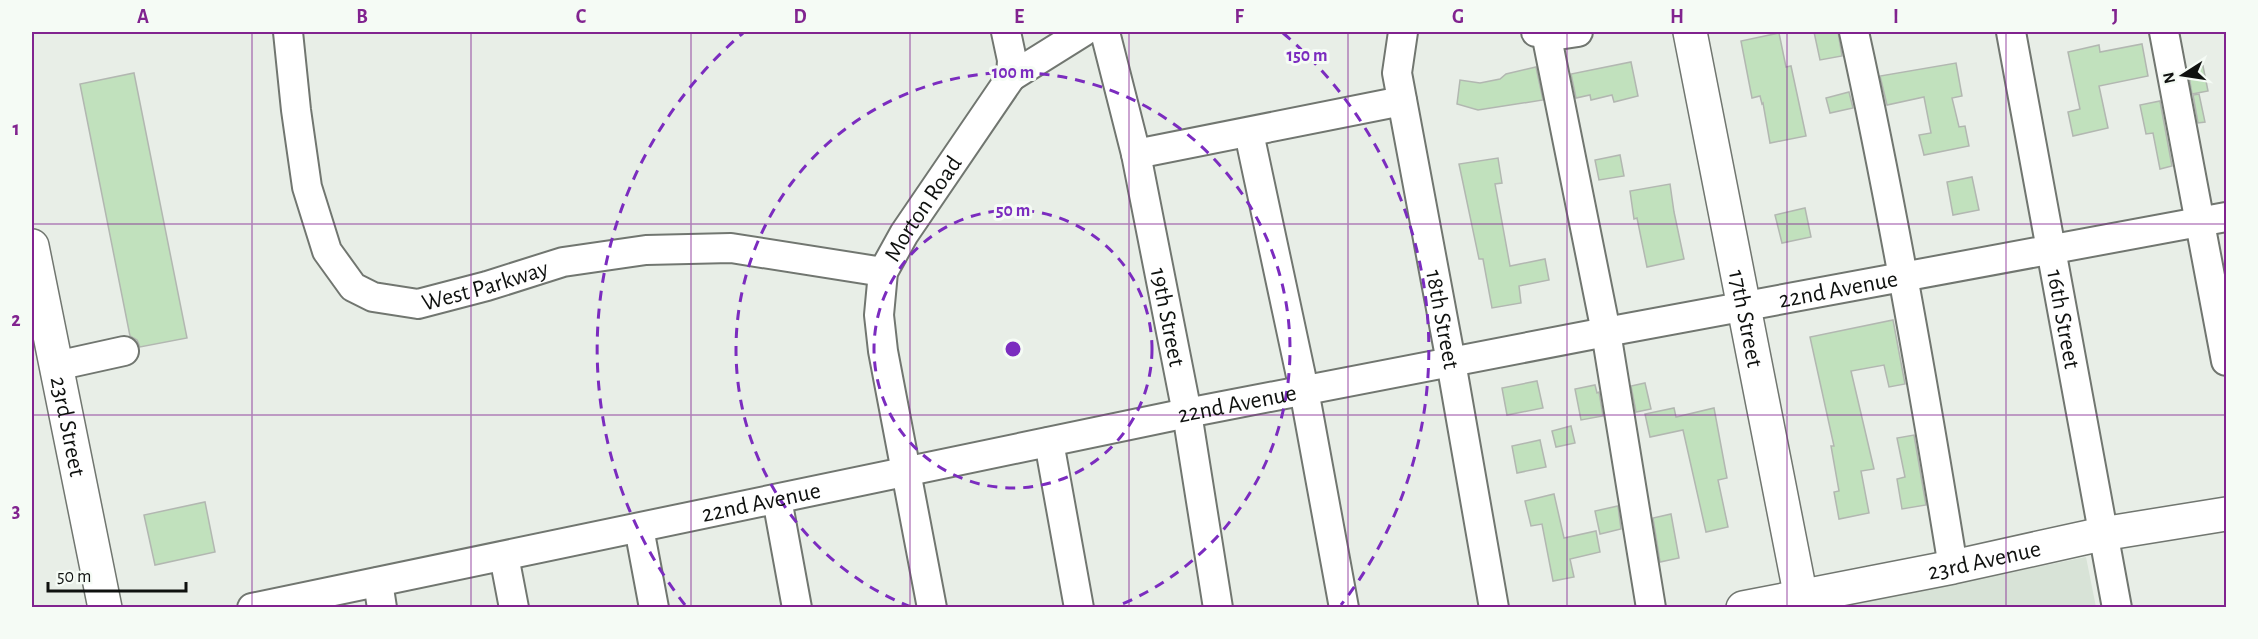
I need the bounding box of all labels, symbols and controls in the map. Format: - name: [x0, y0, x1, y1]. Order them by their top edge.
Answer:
- text: A: [137, 7, 149, 27]
- text: B: [356, 7, 368, 27]
- text: C: [576, 7, 587, 27]
- text: D: [793, 7, 807, 27]
- text: E: [1014, 7, 1024, 27]
- text: F: [1234, 7, 1244, 27]
- text: G: [1452, 7, 1464, 27]
- text: H: [1670, 7, 1684, 27]
- text: I: [1893, 7, 1899, 27]
- text: J: [2112, 7, 2118, 27]
- north arrow: [2153, 45, 2213, 105]
- text: 150 m: [1287, 47, 1327, 65]
- text: 100 m: [992, 64, 1034, 82]
- text: N: [2160, 71, 2178, 85]
- text: 1: [12, 119, 20, 139]
- street label: Morton Road: [880, 152, 967, 266]
- text: 50 m: [996, 202, 1030, 220]
- street label: West Parkway: [419, 256, 551, 315]
- street label: 19th Street: [1146, 266, 1189, 369]
- street label: 22nd Avenue: [1777, 267, 1900, 313]
- street label: 18th Street: [1421, 268, 1463, 371]
- street label: 17th Street: [1724, 268, 1767, 370]
- street label: 16th Street: [2042, 268, 2084, 371]
- text: 2: [11, 310, 21, 330]
- centre of rings: [1003, 339, 1023, 359]
- street label: 23rd Street: [46, 374, 89, 479]
- street label: 22nd Avenue: [1176, 381, 1299, 428]
- street label: 22nd Avenue: [700, 479, 823, 527]
- text: 3: [12, 501, 20, 521]
- street label: 23rd Avenue: [1926, 537, 2043, 585]
- scale bar: [48, 555, 186, 593]
- text: 50 m: [57, 568, 91, 586]

